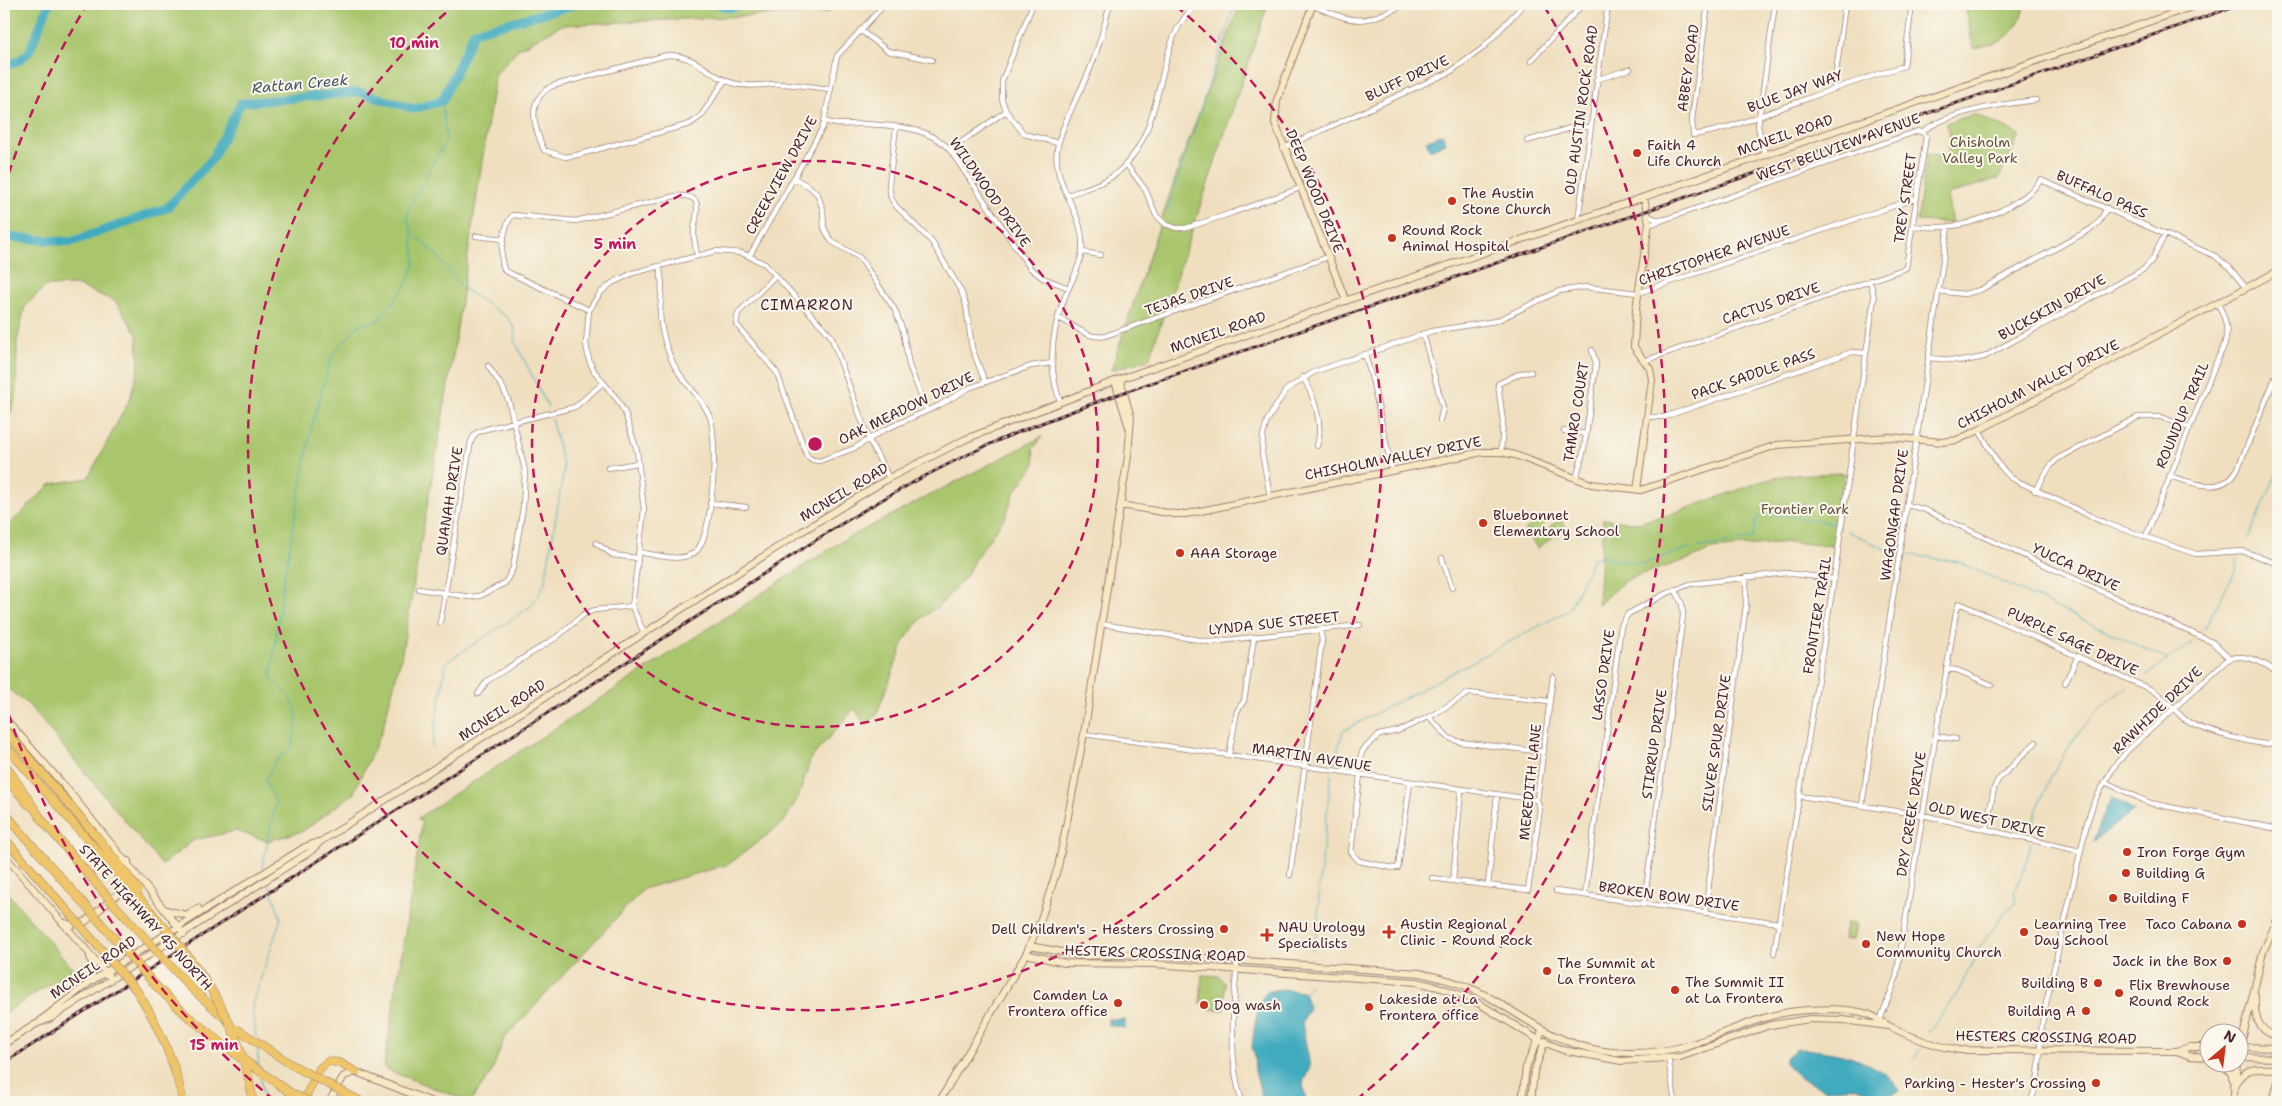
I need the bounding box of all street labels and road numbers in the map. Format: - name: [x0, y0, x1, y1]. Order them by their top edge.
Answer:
- street label: ABBEY ROAD: [1673, 23, 1703, 113]
- street label: OLD AUSTIN ROCK ROAD: [1560, 24, 1602, 196]
- street label: BLUFF DRIVE: [1362, 51, 1452, 105]
- street label: BLUE JAY WAY: [1745, 65, 1846, 117]
- street label: WEST BELLVIEW AVENUE: [1753, 109, 1923, 185]
- street label: MCNEIL ROAD: [1735, 110, 1835, 160]
- street label: CREEKVIEW DRIVE: [741, 112, 821, 237]
- street label: DEEP WOOD DRIVE: [1282, 127, 1348, 256]
- street label: WILDWOOD DRIVE: [945, 134, 1035, 251]
- street label: TREY STREET: [1890, 151, 1920, 244]
- street label: BUFFALO PASS: [2054, 166, 2151, 222]
- street label: CHRISTOPHER AVENUE: [1636, 221, 1792, 289]
- street label: BUCKSKIN DRIVE: [1995, 270, 2109, 344]
- street label: TEJAS DRIVE: [1142, 272, 1236, 320]
- street label: CACTUS DRIVE: [1720, 278, 1822, 328]
- street label: MCNEIL ROAD: [1168, 307, 1268, 357]
- street label: CHISHOLM VALLEY DRIVE: [1954, 335, 2122, 433]
- street label: PACK SADDLE PASS: [1689, 344, 1818, 404]
- street label: ROUNDUP TRAIL: [2151, 359, 2213, 471]
- street label: TAMRO COURT: [1559, 360, 1593, 463]
- street label: OAK MEADOW DRIVE: [835, 367, 977, 449]
- street label: CHISHOLM VALLEY DRIVE: [1303, 432, 1483, 484]
- street label: QUANAH DRIVE: [431, 445, 467, 557]
- street label: WAGONGAP DRIVE: [1876, 448, 1912, 582]
- street label: MCNEIL ROAD: [796, 458, 892, 526]
- street label: YUCCA DRIVE: [2029, 539, 2123, 595]
- street label: FRONTIER TRAIL: [1799, 554, 1835, 675]
- street label: PURPLE SAGE DRIVE: [2004, 603, 2142, 679]
- street label: LYNDA SUE STREET: [1207, 607, 1341, 639]
- street label: LASSO DRIVE: [1588, 628, 1618, 722]
- street label: RAWHIDE DRIVE: [2108, 662, 2206, 758]
- street label: SILVER SPUR DRIVE: [1697, 673, 1735, 813]
- street label: MCNEIL ROAD: [455, 675, 549, 745]
- street label: STIRRUP DRIVE: [1637, 688, 1671, 800]
- street label: MEREDITH LANE: [1515, 723, 1545, 841]
- street label: MARTIN AVENUE: [1251, 739, 1373, 775]
- street label: DRY CREEK DRIVE: [1892, 750, 1930, 878]
- street label: OLD WEST DRIVE: [1927, 797, 2047, 841]
- street label: STATE HIGHWAY 45 NORTH: [75, 840, 217, 994]
- street label: BROKEN BOW DRIVE: [1597, 877, 1741, 915]
- street label: MCNEIL ROAD: [46, 932, 140, 1002]
- street label: HESTERS CROSSING ROAD: [1064, 941, 1246, 965]
- street label: HESTERS CROSSING ROAD: [1955, 1026, 2137, 1048]

